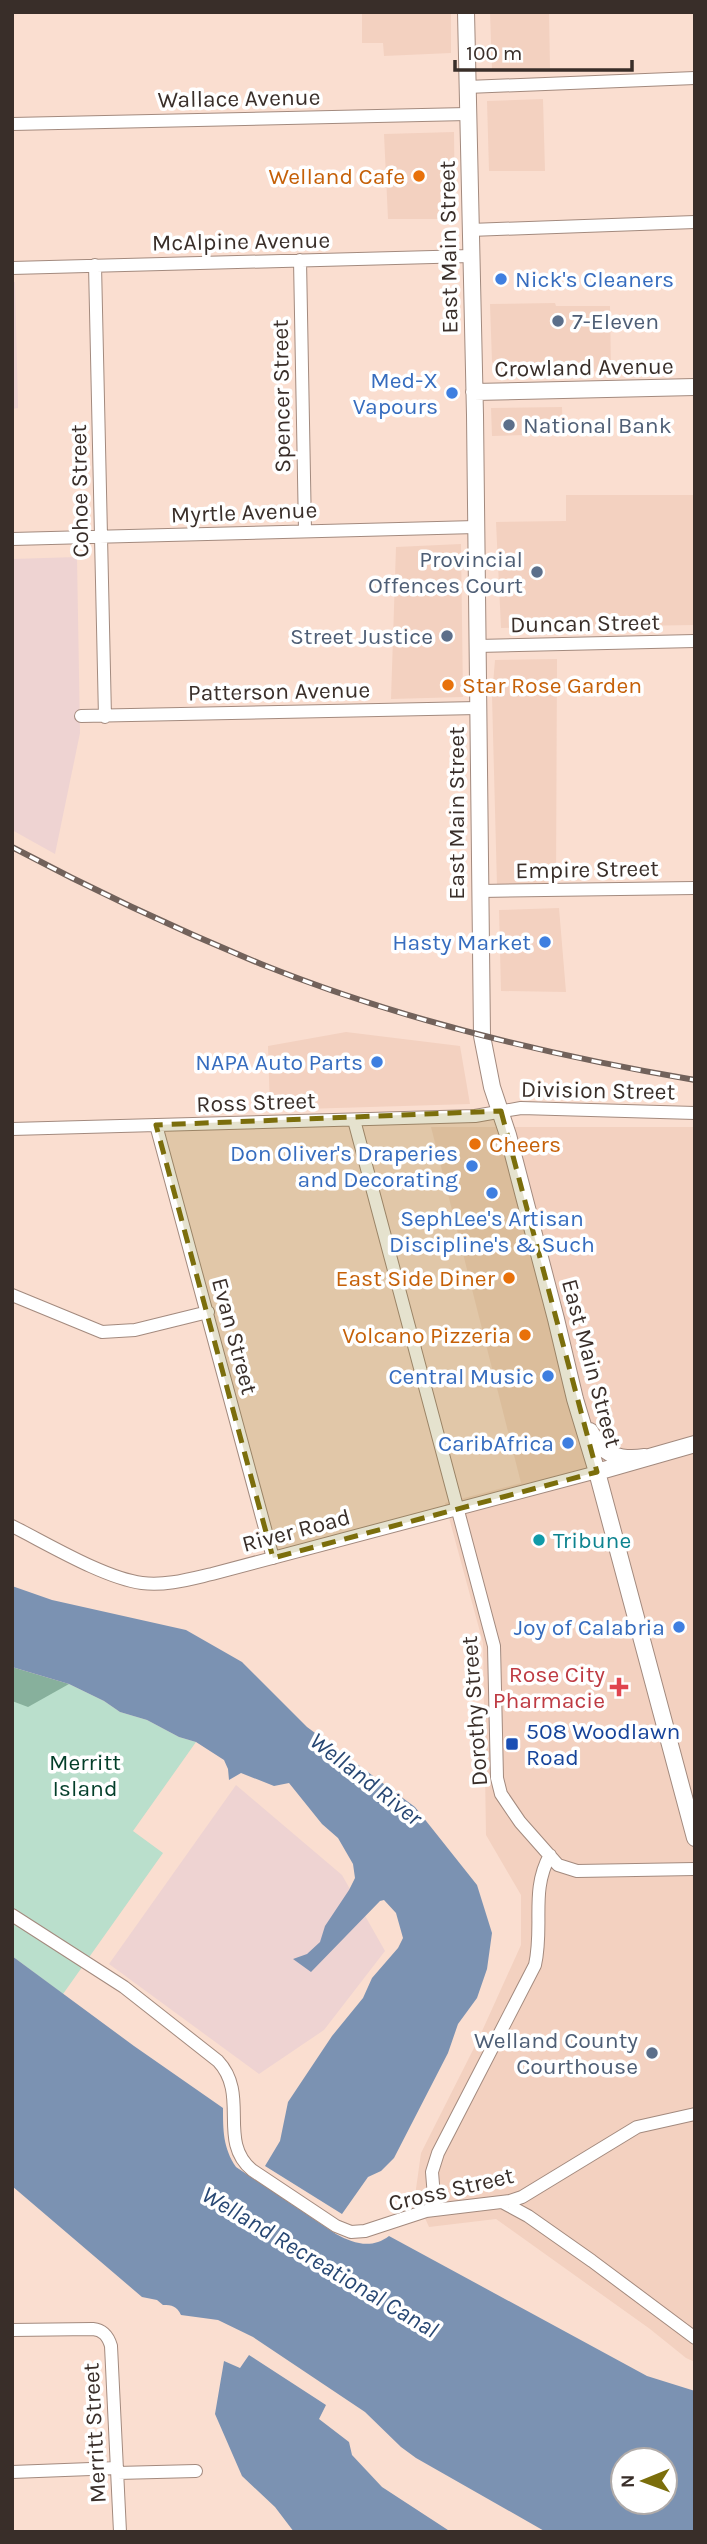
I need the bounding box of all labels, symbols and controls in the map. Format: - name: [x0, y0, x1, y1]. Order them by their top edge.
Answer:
- scale bar: [455, 28, 632, 72]
- text: 100 m: [466, 41, 523, 65]
- street label: Wallace Avenue: [157, 84, 321, 113]
- street label: East Main Street: [433, 160, 464, 334]
- place label: Welland Cafe: [268, 163, 405, 190]
- marker: Welland Cafe: [411, 168, 427, 184]
- street label: McAlpine Avenue: [152, 226, 330, 257]
- place label: Nick's Cleaners: [515, 266, 674, 293]
- marker: Nick's Cleaners: [493, 271, 509, 287]
- place label: 7-Eleven: [572, 308, 659, 335]
- marker: 7-Eleven: [550, 313, 566, 329]
- street label: Spencer Street: [267, 319, 296, 473]
- street label: Crowland Avenue: [494, 352, 674, 383]
- place label: Med-X Vapours: [353, 367, 438, 420]
- marker: Med-X Vapours: [444, 385, 460, 401]
- place label: National Bank: [523, 412, 672, 439]
- marker: National Bank: [501, 417, 517, 433]
- street label: Cohoe Street: [65, 424, 94, 558]
- street label: Myrtle Avenue: [170, 496, 318, 529]
- place label: Provincial Offences Court: [368, 546, 523, 599]
- marker: Provincial Offences Court: [529, 564, 545, 580]
- street label: Duncan Street: [510, 609, 661, 638]
- place label: Street Justice: [290, 623, 433, 650]
- marker: Street Justice: [439, 628, 455, 644]
- place label: Star Rose Garden: [462, 672, 642, 699]
- street label: Patterson Avenue: [188, 676, 370, 707]
- marker: Star Rose Garden: [440, 677, 456, 693]
- street label: East Main Street: [443, 726, 470, 900]
- street label: Empire Street: [515, 855, 659, 884]
- place label: Hasty Market: [392, 929, 531, 956]
- marker: Hasty Market: [537, 934, 553, 950]
- place label: NAPA Auto Parts: [195, 1049, 363, 1076]
- marker: NAPA Auto Parts: [369, 1054, 385, 1070]
- street label: Division Street: [521, 1076, 676, 1105]
- street label: Ross Street: [196, 1087, 317, 1118]
- place label: Cheers: [489, 1131, 561, 1158]
- marker: Cheers: [467, 1136, 483, 1152]
- place label: Don Oliver's Draperies and Decorating: [230, 1140, 458, 1193]
- marker: Don Oliver's Draperies and Decorating: [464, 1158, 480, 1174]
- marker: SephLee's Artisan Discipline's & Such: [484, 1185, 500, 1201]
- place label: SephLee's Artisan Discipline's & Such: [389, 1205, 595, 1258]
- place label: East Side Diner: [336, 1265, 496, 1292]
- marker: East Side Diner: [501, 1270, 517, 1286]
- street label: Evan Street: [206, 1275, 263, 1398]
- street label: East Main Street: [556, 1276, 627, 1451]
- place label: Volcano Pizzeria: [342, 1322, 511, 1349]
- marker: Volcano Pizzeria: [517, 1327, 533, 1343]
- place label: Central Music: [388, 1363, 534, 1390]
- marker: Central Music: [540, 1368, 556, 1384]
- place label: CaribAfrica: [438, 1430, 554, 1457]
- marker: CaribAfrica: [560, 1435, 576, 1451]
- street label: River Road: [239, 1503, 353, 1558]
- place label: Tribune: [553, 1527, 631, 1554]
- marker: Tribune: [531, 1532, 547, 1548]
- place label: Joy of Calabria: [514, 1614, 665, 1641]
- marker: Joy of Calabria: [671, 1619, 687, 1635]
- street label: Dorothy Street: [456, 1635, 493, 1787]
- place label: Rose City Pharmacie: [493, 1661, 605, 1714]
- marker: Rose City Pharmacie: [611, 1679, 627, 1695]
- place label: 508 Woodlawn Road: [526, 1718, 680, 1771]
- water label: Welland River: [304, 1726, 428, 1832]
- marker: 508 Woodlawn Road: [504, 1736, 520, 1752]
- park label: Merritt Island: [49, 1749, 121, 1802]
- place label: Welland County Courthouse: [474, 2027, 638, 2080]
- marker: Welland County Courthouse: [644, 2045, 660, 2061]
- street label: Cross Street: [386, 2162, 517, 2217]
- water label: Welland Recreational Canal: [197, 2180, 443, 2344]
- street label: Merritt Street: [77, 2362, 112, 2504]
- north arrow: [609, 2446, 679, 2516]
- text: N: [617, 2474, 639, 2488]

